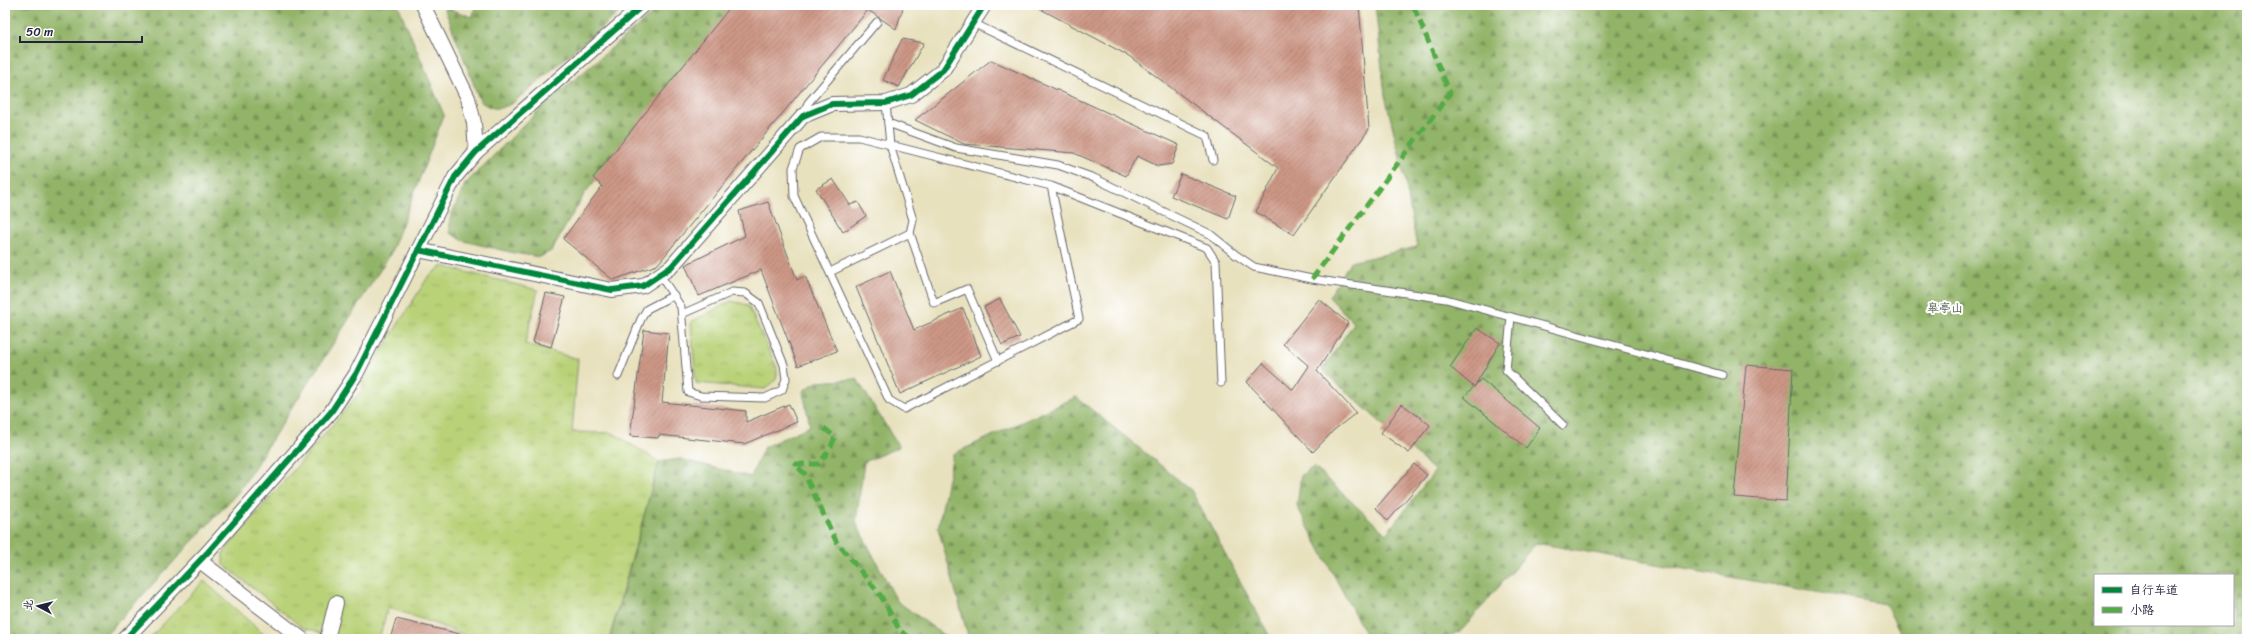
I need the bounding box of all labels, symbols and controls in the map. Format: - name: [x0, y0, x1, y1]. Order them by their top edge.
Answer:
- scale bar: [20, 18, 142, 44]
- text: 50 m: [26, 21, 53, 43]
- park label: 皋亭山: [1927, 297, 1963, 319]
- legend: [2094, 574, 2234, 626]
- text: 自行车道: [2130, 579, 2178, 601]
- north arrow: [18, 586, 58, 626]
- text: 北: [18, 598, 39, 611]
- text: 小路: [2130, 599, 2154, 621]

